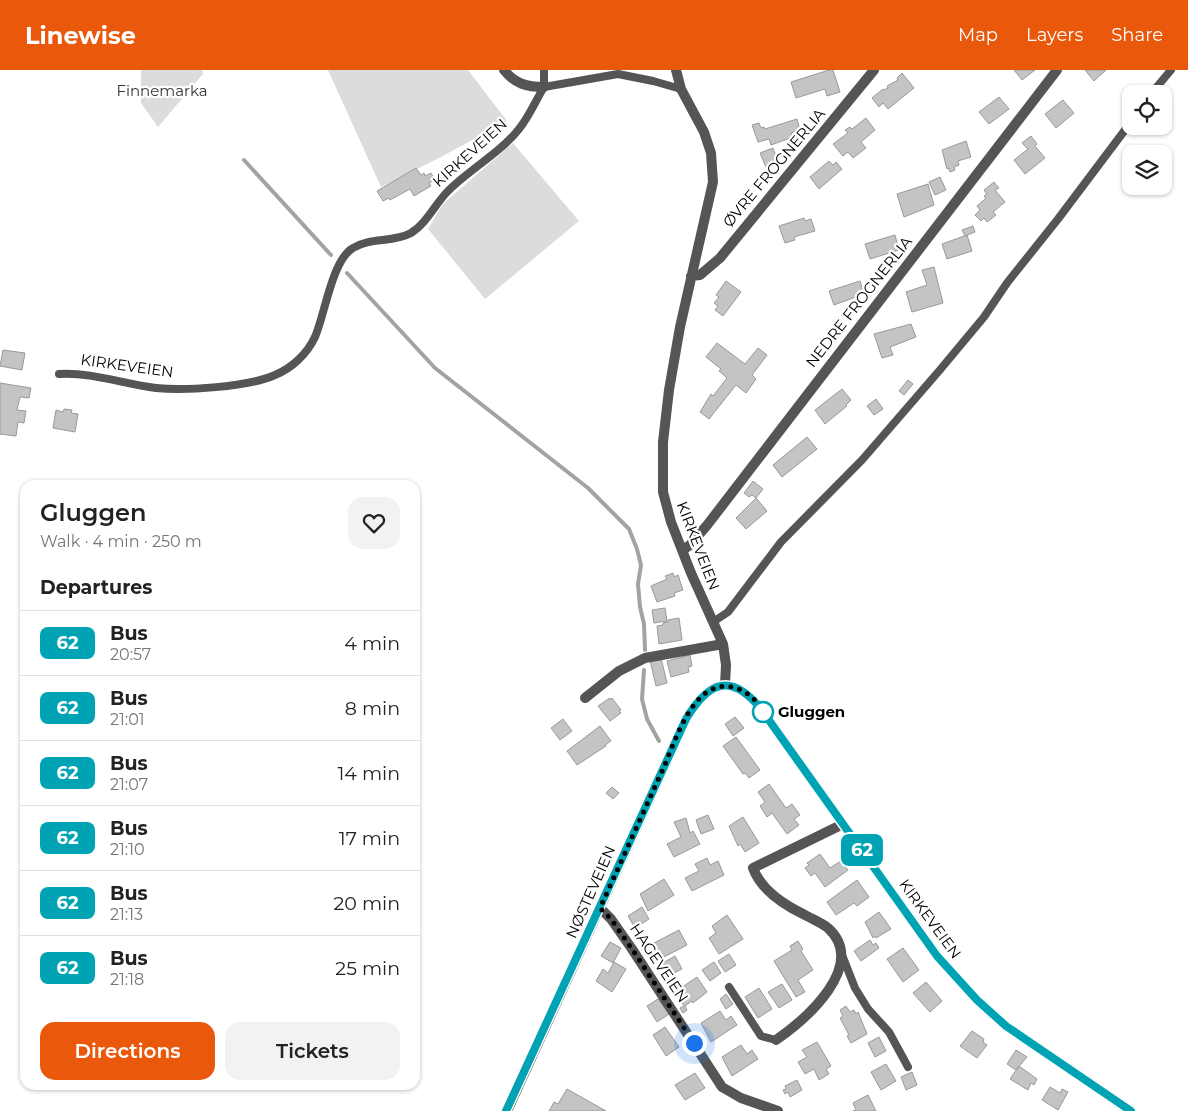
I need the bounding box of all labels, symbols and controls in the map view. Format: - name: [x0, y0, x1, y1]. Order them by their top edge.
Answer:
- text: Linewise: [25, 21, 136, 50]
- text: Map: [958, 24, 998, 46]
- text: Layers: [1026, 24, 1083, 46]
- text: Share: [1111, 24, 1163, 46]
- park label: Finnemarka: [116, 81, 208, 100]
- map controls: [1122, 85, 1172, 195]
- button: locate: [1122, 85, 1172, 135]
- street label: ØVRE FROGNERLIA: [718, 104, 829, 231]
- street label: KIRKEVEIEN: [429, 114, 511, 191]
- button: layers: [1122, 145, 1172, 195]
- street label: NEDRE FROGNERLIA: [802, 232, 916, 371]
- street label: KIRKEVEIEN: [79, 350, 175, 381]
- button: heart: [348, 497, 400, 549]
- text: Gluggen: [40, 498, 147, 527]
- street label: KIRKEVEIEN: [673, 499, 724, 593]
- text: Walk · 4 min · 250 m: [40, 532, 202, 551]
- text: Departures: [40, 576, 152, 599]
- text: Bus: [110, 622, 148, 645]
- text: 62: [56, 632, 79, 654]
- text: 4 min: [344, 632, 400, 655]
- text: 20:57: [110, 645, 151, 664]
- text: Bus: [110, 687, 148, 710]
- text: 62: [56, 697, 79, 719]
- text: 8 min: [345, 697, 400, 720]
- marker: Gluggen: [752, 701, 774, 723]
- place label: Gluggen: [778, 702, 845, 721]
- text: 21:01: [110, 710, 145, 729]
- text: Bus: [110, 752, 148, 775]
- text: 62: [56, 762, 79, 784]
- text: 14 min: [337, 762, 400, 785]
- text: 21:07: [110, 775, 148, 794]
- text: Bus: [110, 817, 148, 840]
- text: 62: [56, 827, 79, 849]
- text: 17 min: [339, 827, 400, 850]
- line badge: 62: [840, 834, 884, 866]
- text: 62: [851, 839, 873, 861]
- text: 21:10: [110, 840, 145, 859]
- street label: NØSTEVEIEN: [562, 843, 619, 941]
- street label: KIRKEVEIEN: [895, 875, 966, 962]
- text: Bus: [110, 882, 148, 905]
- text: 62: [56, 892, 79, 914]
- text: 20 min: [334, 892, 400, 915]
- text: 21:13: [110, 905, 143, 924]
- street label: HAGEVEIEN: [626, 920, 693, 1006]
- text: Bus: [110, 947, 148, 970]
- text: 62: [56, 957, 79, 979]
- text: 25 min: [335, 957, 400, 980]
- text: 21:18: [110, 970, 144, 989]
- button: Directions: [40, 1022, 215, 1080]
- button: Tickets: [225, 1022, 400, 1080]
- your location: [682, 1031, 707, 1056]

